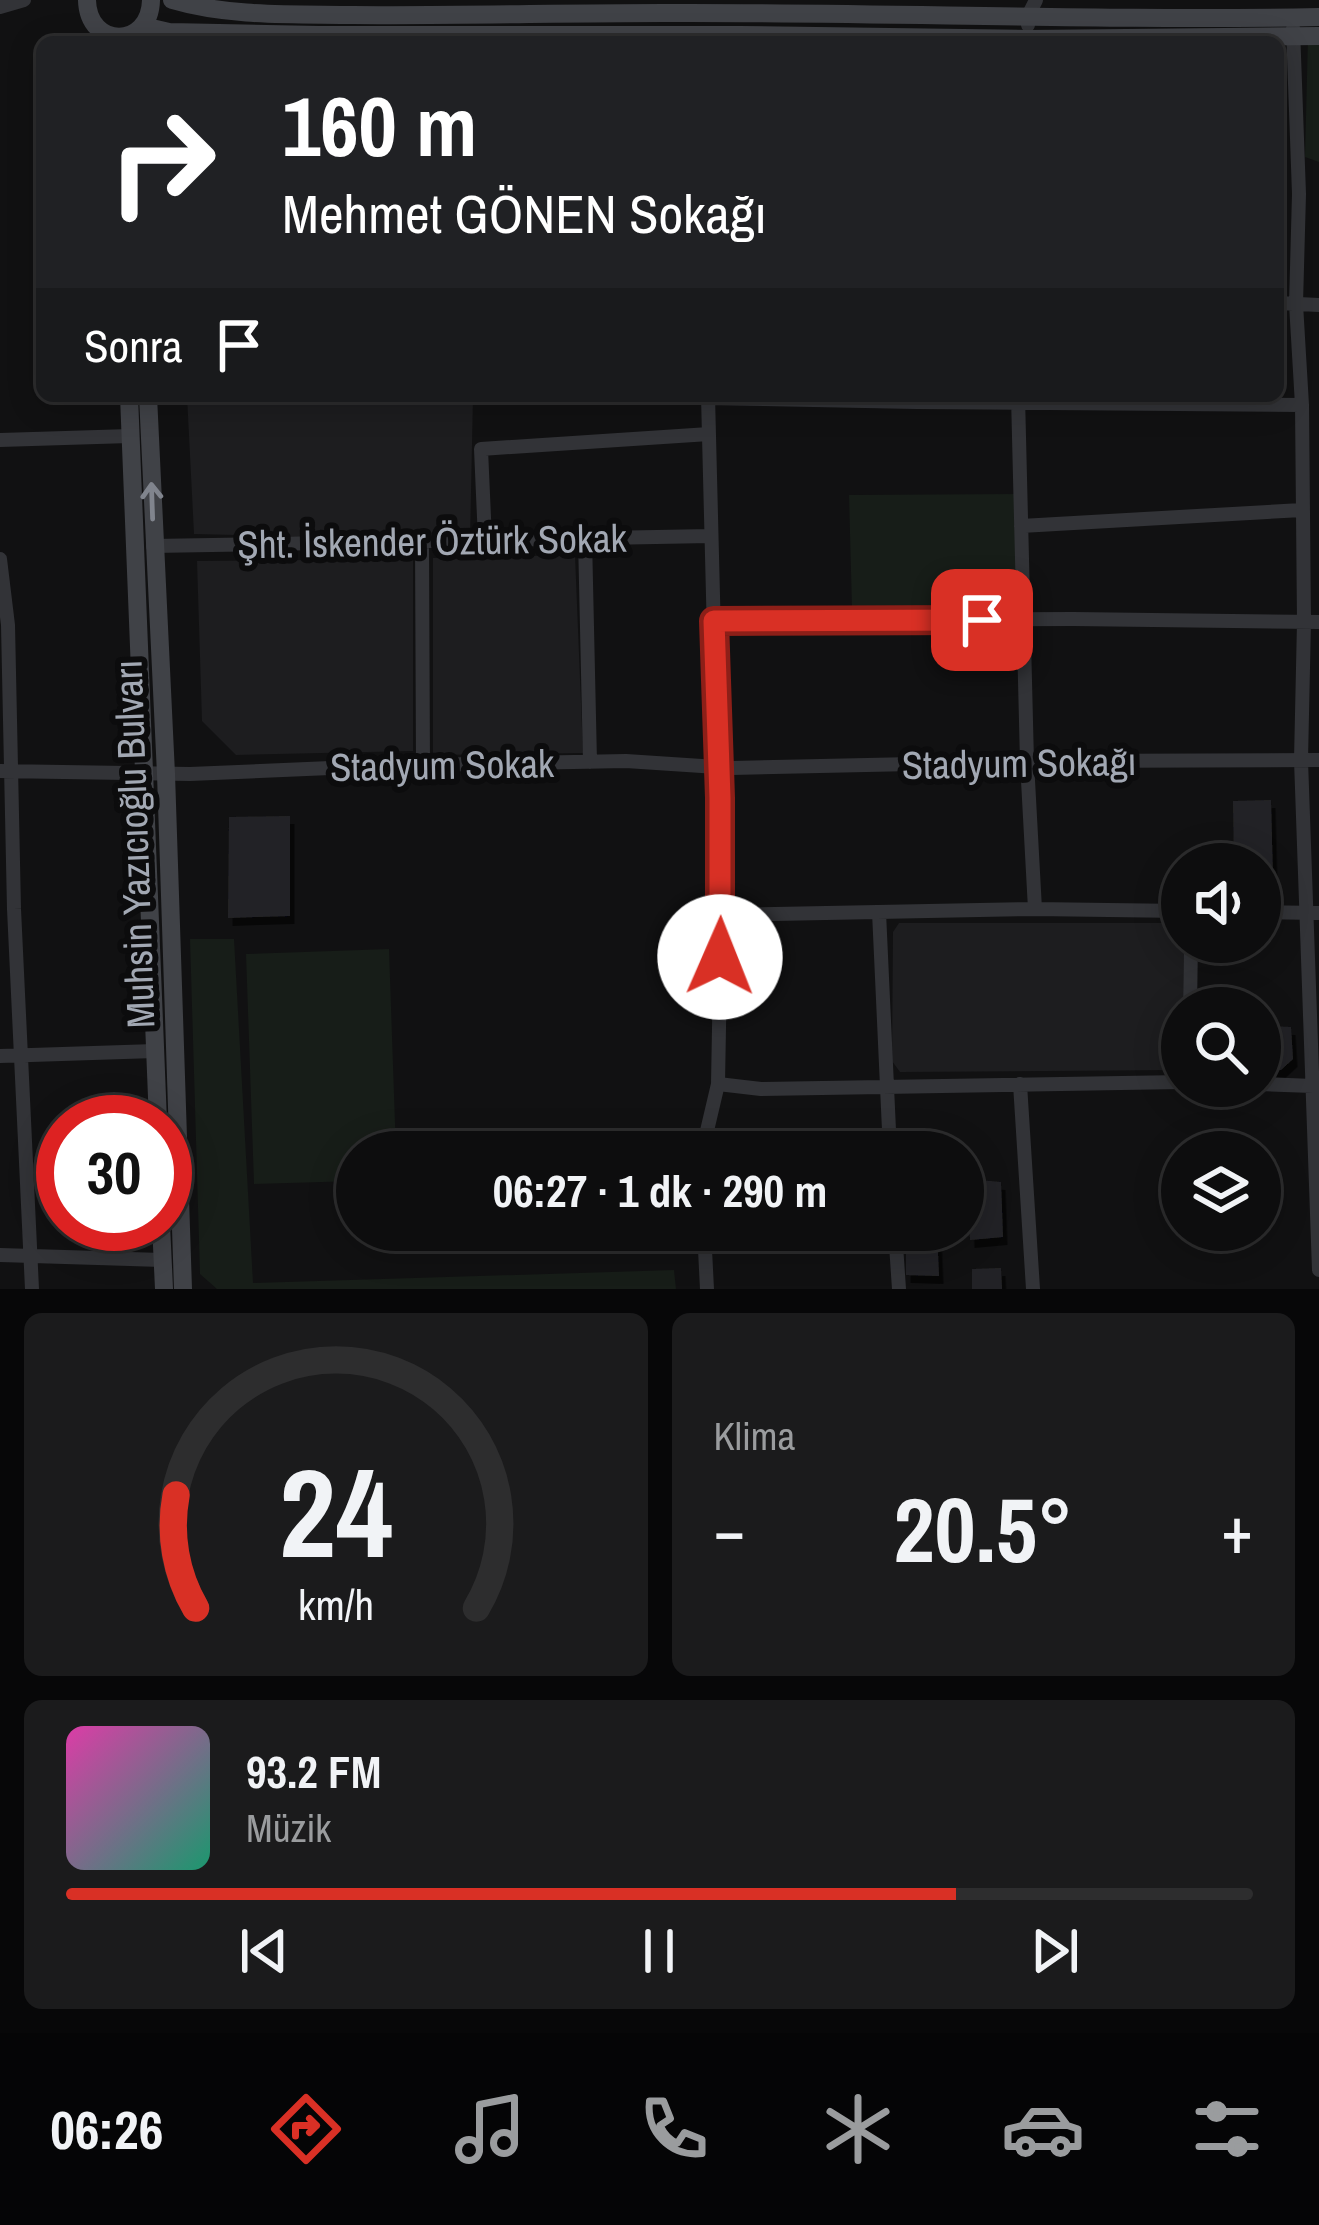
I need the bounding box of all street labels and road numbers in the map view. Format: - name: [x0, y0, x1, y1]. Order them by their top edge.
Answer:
- street label: Şht. İskender Öztürk Sokak: [237, 512, 628, 570]
- street label: Muhsin Yazıcıoğlu Bulvarı: [102, 659, 166, 1029]
- street label: Stadyum Sokağı: [901, 735, 1137, 791]
- street label: Stadyum Sokak: [330, 737, 555, 793]

